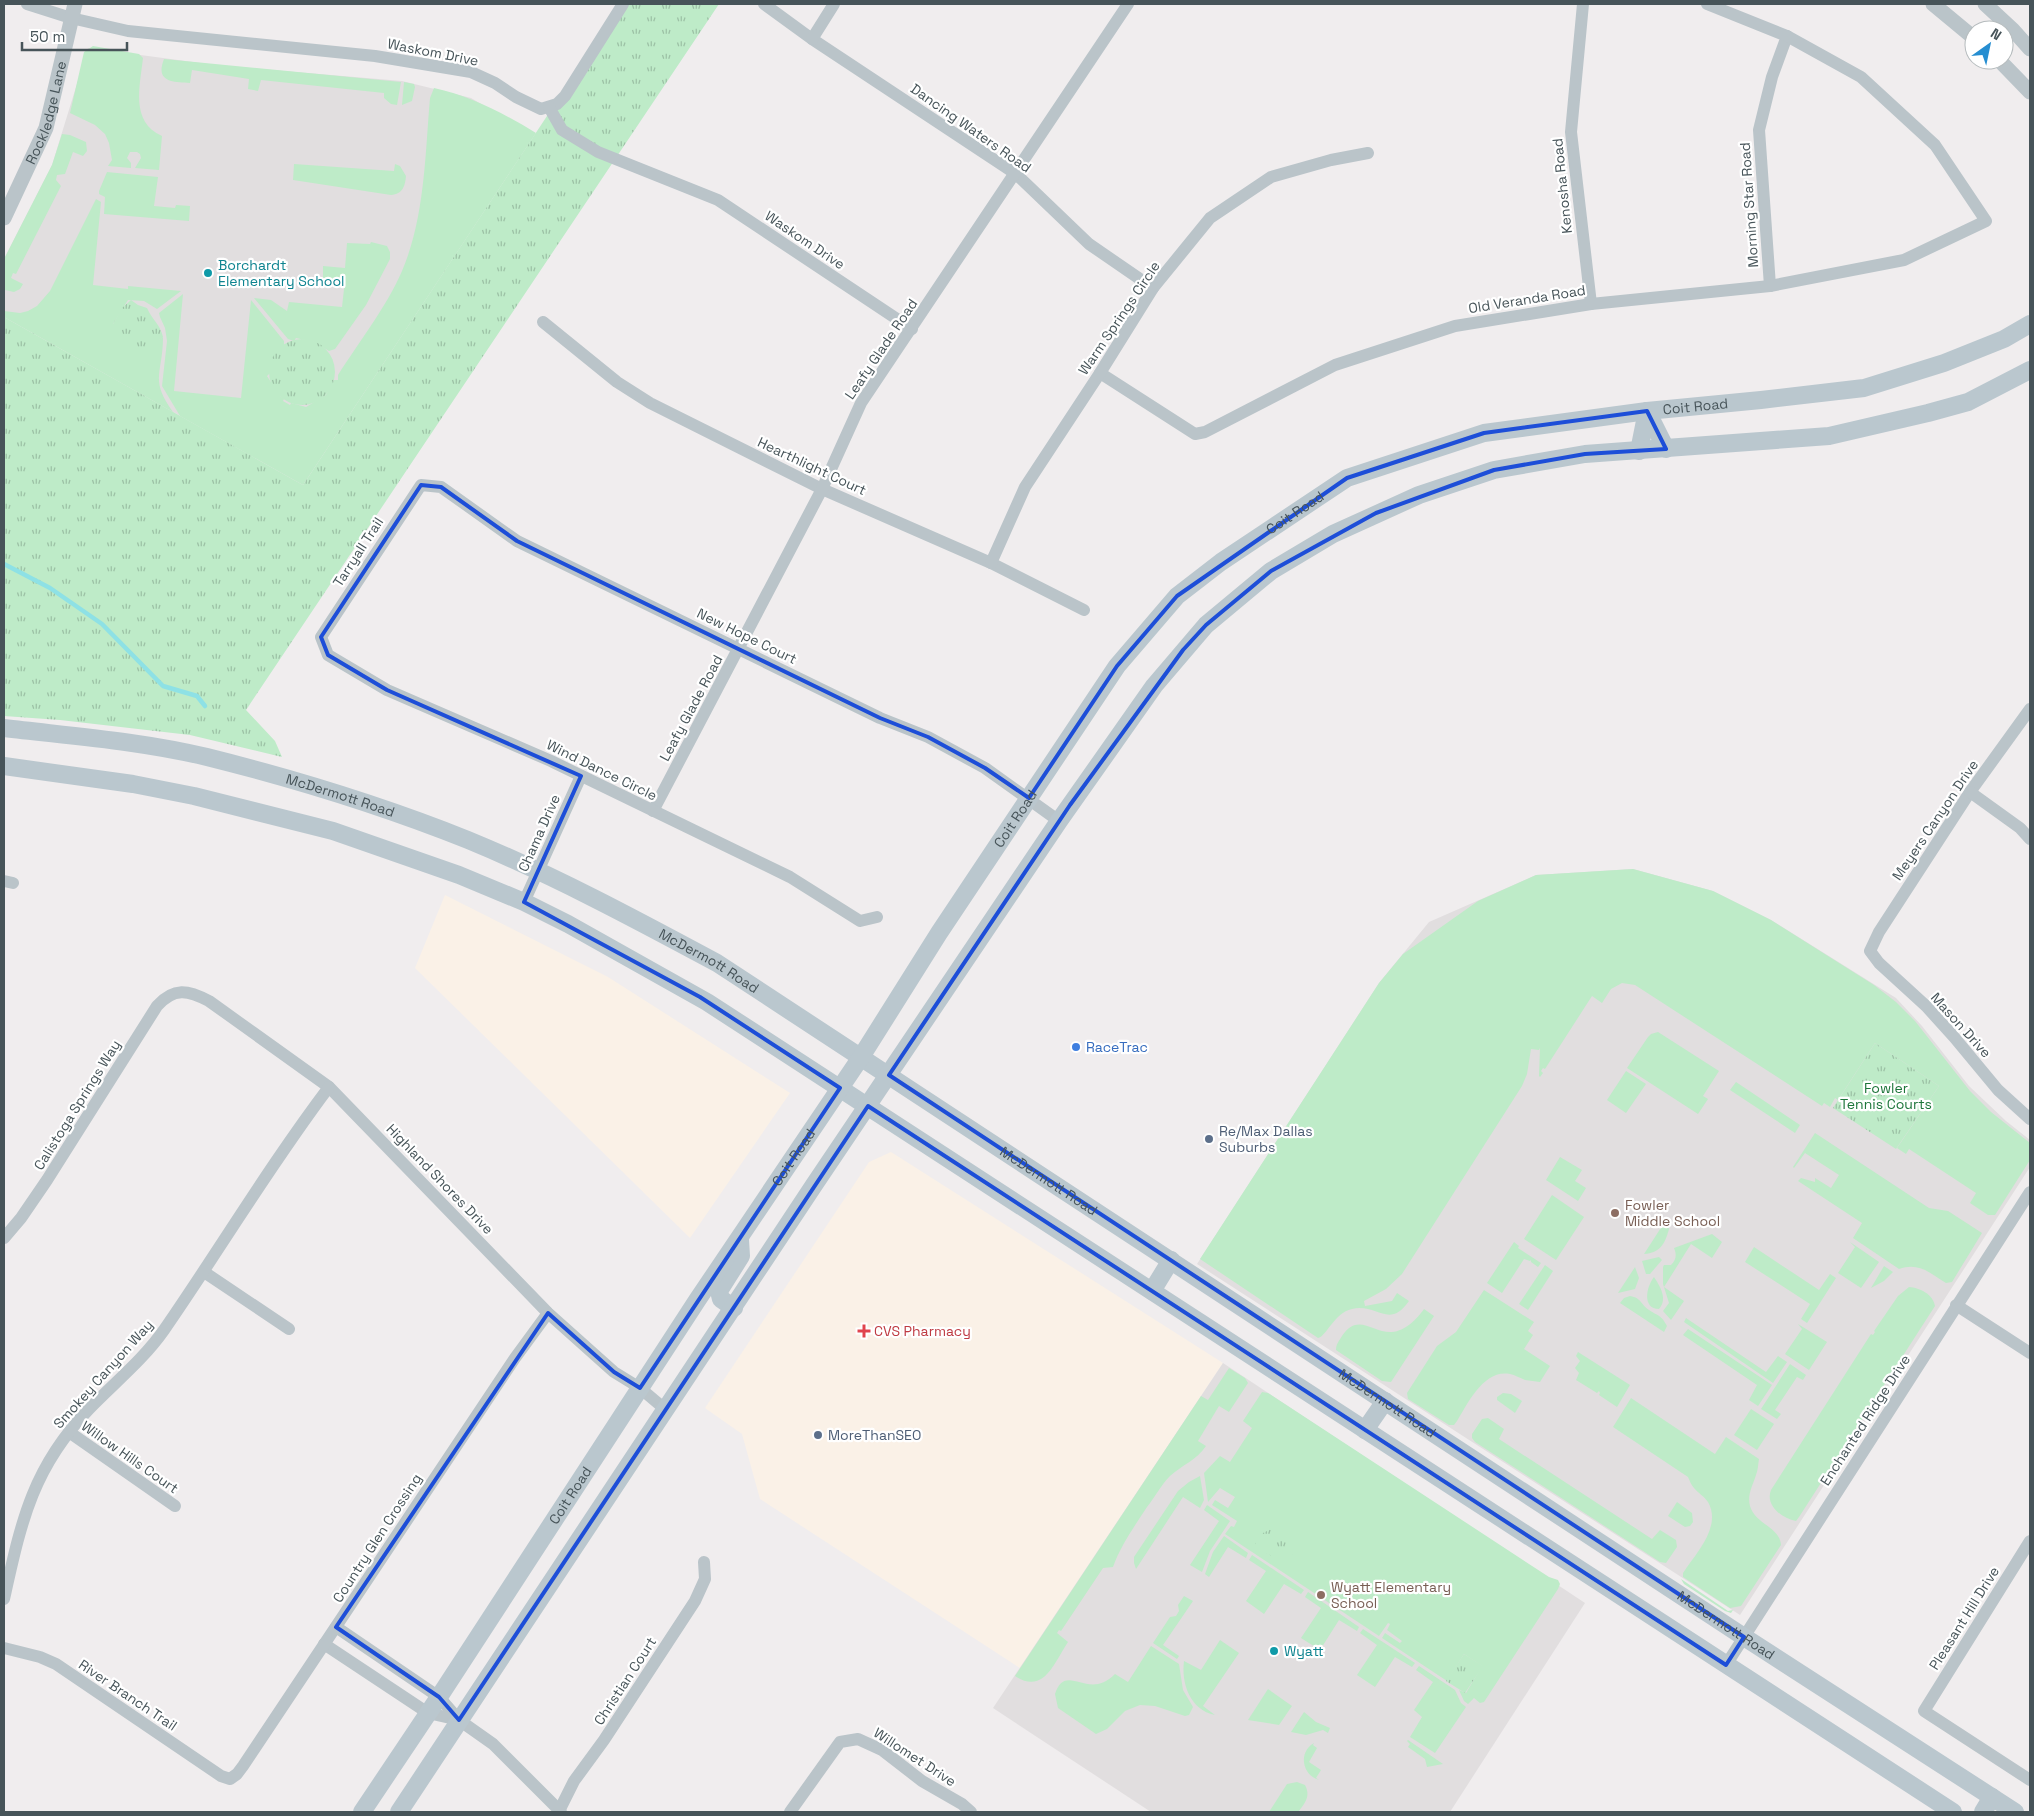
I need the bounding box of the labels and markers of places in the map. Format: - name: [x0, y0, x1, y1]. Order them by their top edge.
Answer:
- place label: Borchardt Elementary School: [218, 256, 344, 290]
- marker: Borchardt Elementary School: [202, 267, 214, 279]
- place label: RaceTrac: [1086, 1038, 1148, 1056]
- marker: RaceTrac: [1070, 1041, 1082, 1053]
- place label: Re/Max Dallas Suburbs: [1219, 1122, 1313, 1156]
- marker: Re/Max Dallas Suburbs: [1203, 1133, 1215, 1145]
- place label: Fowler Middle School: [1625, 1196, 1720, 1230]
- marker: Fowler Middle School: [1609, 1207, 1621, 1219]
- place label: CVS Pharmacy: [874, 1322, 971, 1340]
- marker: CVS Pharmacy: [858, 1325, 870, 1337]
- place label: MoreThanSEO: [828, 1426, 921, 1444]
- marker: MoreThanSEO: [812, 1429, 824, 1441]
- place label: Wyatt Elementary School: [1331, 1578, 1451, 1612]
- marker: Wyatt Elementary School: [1315, 1589, 1327, 1601]
- place label: Wyatt: [1284, 1642, 1324, 1660]
- marker: Wyatt: [1268, 1645, 1280, 1657]

